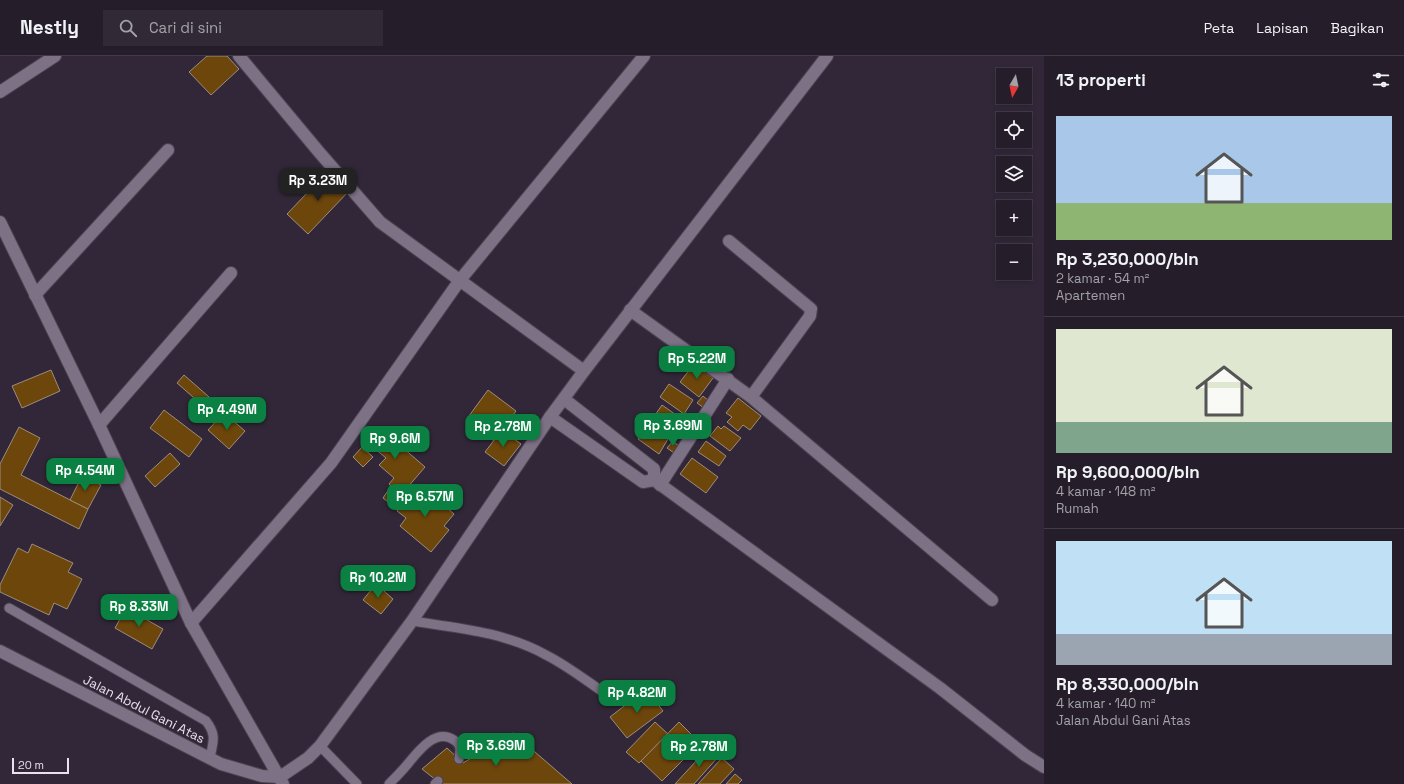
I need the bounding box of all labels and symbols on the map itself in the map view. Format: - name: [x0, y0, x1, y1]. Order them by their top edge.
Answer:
- north arrow: [996, 68, 1032, 104]
- pin: Rp 3.23M: [277, 168, 359, 202]
- pin: Rp 5.22M: [656, 346, 738, 380]
- pin: Rp 4.49M: [186, 397, 268, 431]
- pin: Rp 3.69M: [632, 413, 714, 447]
- pin: Rp 2.78M: [462, 414, 544, 448]
- pin: Rp 9.6M: [358, 426, 432, 460]
- pin: Rp 4.54M: [44, 458, 126, 492]
- pin: Rp 6.57M: [384, 484, 466, 518]
- pin: Rp 10.2M: [337, 565, 419, 599]
- pin: Rp 8.33M: [98, 594, 180, 628]
- street label: Jalan Abdul Gani Atas: [80, 671, 208, 747]
- pin: Rp 4.82M: [596, 680, 678, 714]
- pin: Rp 3.69M: [455, 733, 537, 767]
- pin: Rp 2.78M: [658, 734, 740, 768]
- scale bar: [12, 756, 69, 775]

